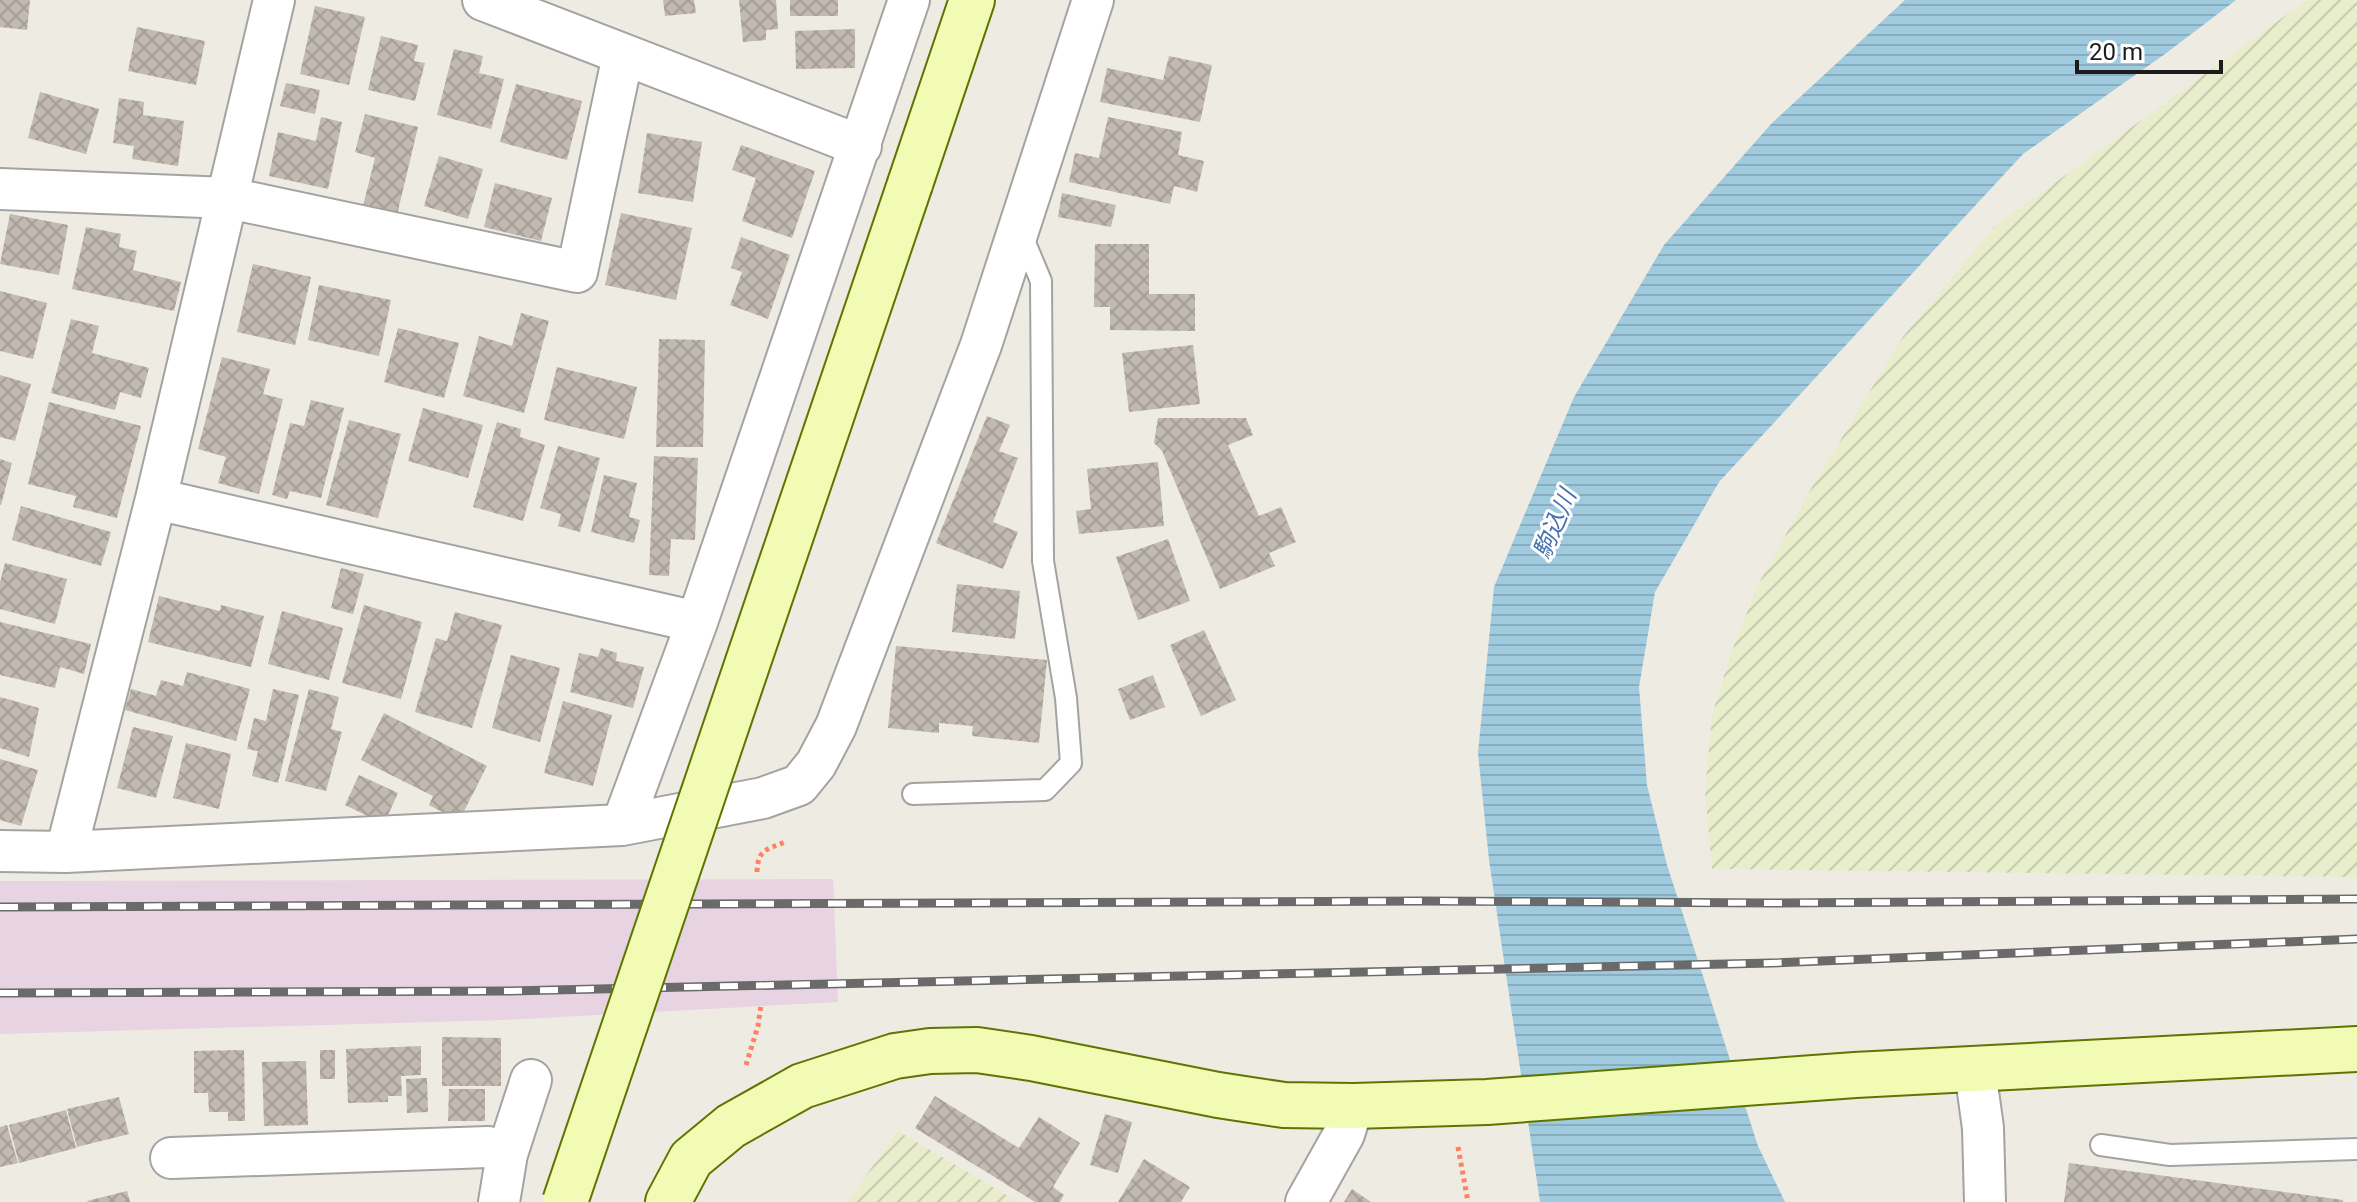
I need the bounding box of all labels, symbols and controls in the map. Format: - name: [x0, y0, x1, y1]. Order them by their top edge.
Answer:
- scale bar: [2077, 24, 2221, 74]
- text: 20 m: [2089, 38, 2143, 66]
- water label: 駒込川: [1528, 483, 1583, 563]

